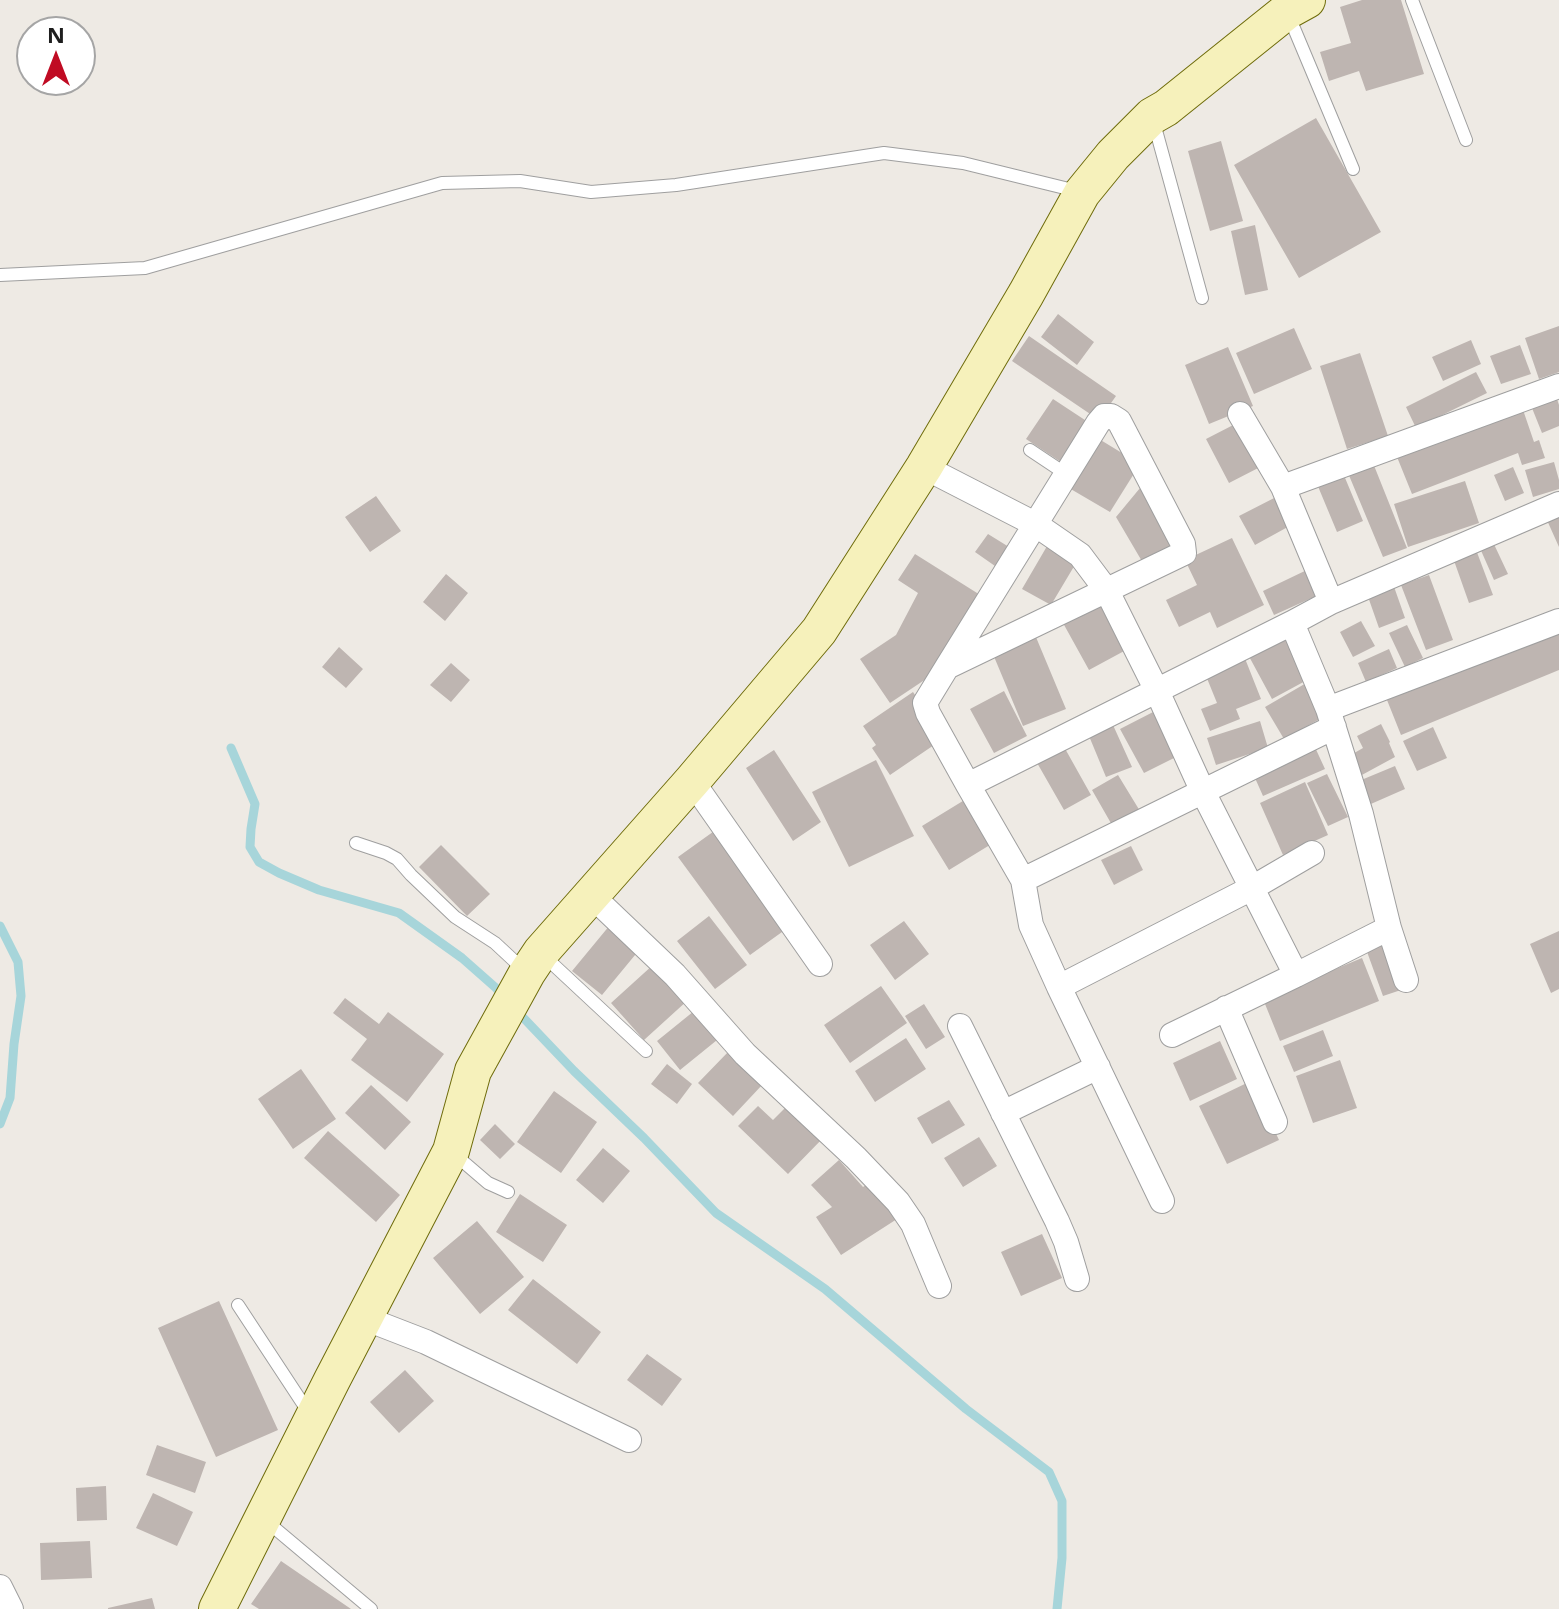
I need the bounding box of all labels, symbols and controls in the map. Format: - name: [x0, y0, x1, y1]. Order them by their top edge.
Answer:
- north arrow: [16, 16, 96, 96]
- text: N: [47, 19, 65, 49]

